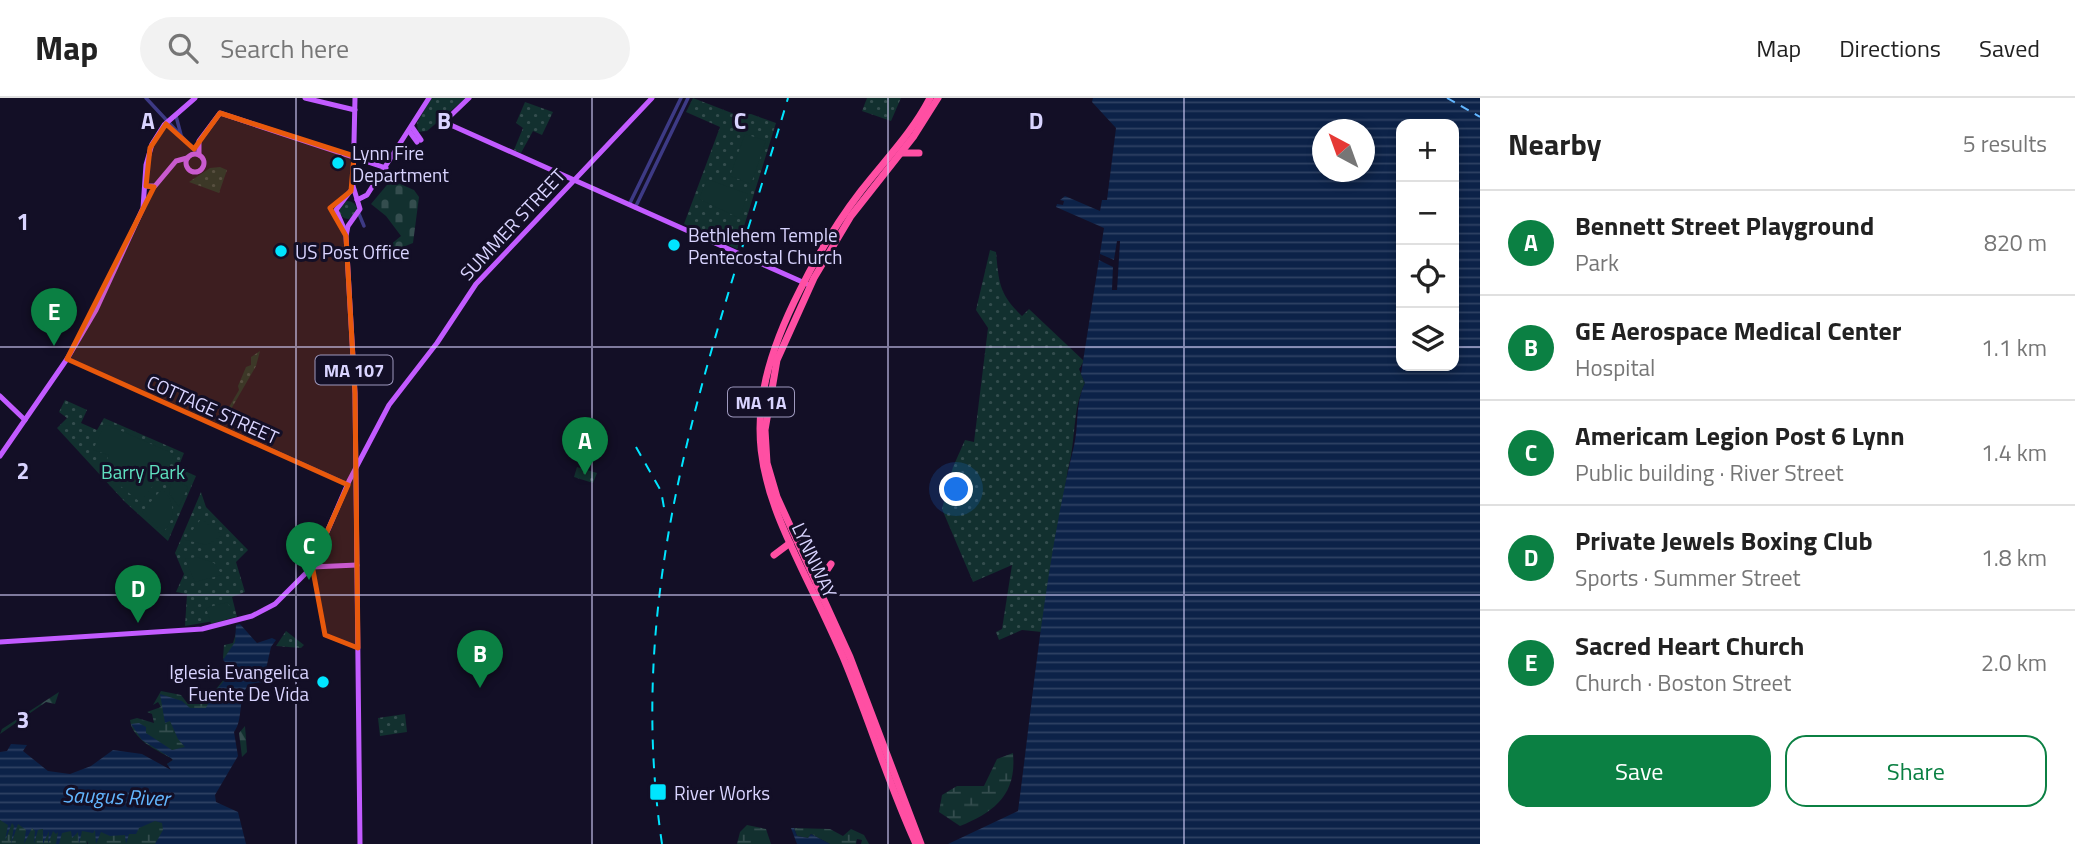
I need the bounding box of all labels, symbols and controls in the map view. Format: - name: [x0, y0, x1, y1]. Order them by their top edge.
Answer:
- search box: [140, 17, 630, 80]
- text: Map: [35, 23, 98, 73]
- icon: search: [164, 29, 202, 67]
- text: Search here: [220, 29, 349, 68]
- text: Map: [1756, 30, 1801, 66]
- text: Directions: [1839, 30, 1941, 66]
- text: Saved: [1979, 30, 2040, 66]
- text: A: [141, 103, 155, 138]
- text: B: [437, 103, 451, 138]
- text: C: [734, 103, 746, 138]
- text: D: [1029, 103, 1043, 138]
- north arrow: [1312, 119, 1375, 182]
- map controls: [1396, 119, 1459, 371]
- button: +: [1396, 119, 1459, 182]
- text: Nearby: [1508, 121, 1601, 167]
- text: 5 results: [1963, 126, 2047, 161]
- place label: Lynn Fire Department: [352, 138, 449, 189]
- marker: Lynn Fire Department: [330, 155, 346, 171]
- street label: SUMMER STREET: [452, 162, 572, 286]
- button: −: [1396, 182, 1459, 245]
- text: 1: [17, 204, 29, 239]
- text: Bennett Street Playground: [1575, 206, 1874, 245]
- place label: Bethlehem Temple Pentecostal Church: [688, 220, 843, 271]
- text: A: [1524, 225, 1538, 260]
- text: 820 m: [1984, 225, 2047, 260]
- place label: US Post Office: [295, 237, 410, 266]
- marker: Bethlehem Temple Pentecostal Church: [666, 237, 682, 253]
- marker: US Post Office: [273, 243, 289, 259]
- button: locate: [1396, 245, 1459, 308]
- text: Park: [1575, 245, 1619, 280]
- pin: E: [31, 288, 77, 346]
- button: layers: [1396, 308, 1459, 371]
- text: GE Aerospace Medical Center: [1575, 311, 1901, 350]
- text: B: [1524, 330, 1538, 365]
- text: 1.1 km: [1981, 330, 2047, 365]
- text: Hospital: [1575, 350, 1655, 385]
- road number: MA 107: [316, 356, 392, 384]
- street label: COTTAGE STREET: [142, 367, 284, 451]
- road number: MA 1A: [728, 388, 794, 416]
- text: Americam Legion Post 6 Lynn: [1575, 416, 1905, 455]
- pin: A: [562, 417, 608, 475]
- text: C: [1525, 435, 1537, 470]
- text: 1.4 km: [1981, 435, 2047, 470]
- text: 2: [17, 453, 29, 488]
- text: Public building · River Street: [1575, 455, 1844, 490]
- park label: Barry Park: [101, 457, 185, 486]
- your location: [939, 472, 973, 506]
- street label: LYNNWAY: [785, 517, 845, 603]
- text: Private Jewels Boxing Club: [1575, 521, 1873, 560]
- pin: C: [286, 522, 332, 580]
- text: D: [1524, 540, 1538, 575]
- text: 1.8 km: [1981, 540, 2047, 575]
- text: Sports · Summer Street: [1575, 560, 1801, 595]
- pin: D: [115, 565, 161, 623]
- text: Sacred Heart Church: [1575, 626, 1804, 665]
- pin: B: [457, 630, 503, 688]
- text: E: [1525, 645, 1537, 680]
- text: 2.0 km: [1981, 645, 2047, 680]
- place label: Iglesia Evangelica Fuente De Vida: [169, 657, 309, 708]
- text: Church · Boston Street: [1575, 665, 1791, 700]
- marker: Iglesia Evangelica Fuente De Vida: [315, 674, 331, 690]
- text: 3: [17, 702, 29, 737]
- button: Save: [1508, 735, 1771, 807]
- button: Share: [1785, 735, 2047, 807]
- water label: Saugus River: [62, 778, 172, 814]
- place label: River Works: [674, 778, 770, 807]
- marker: River Works: [648, 782, 668, 802]

